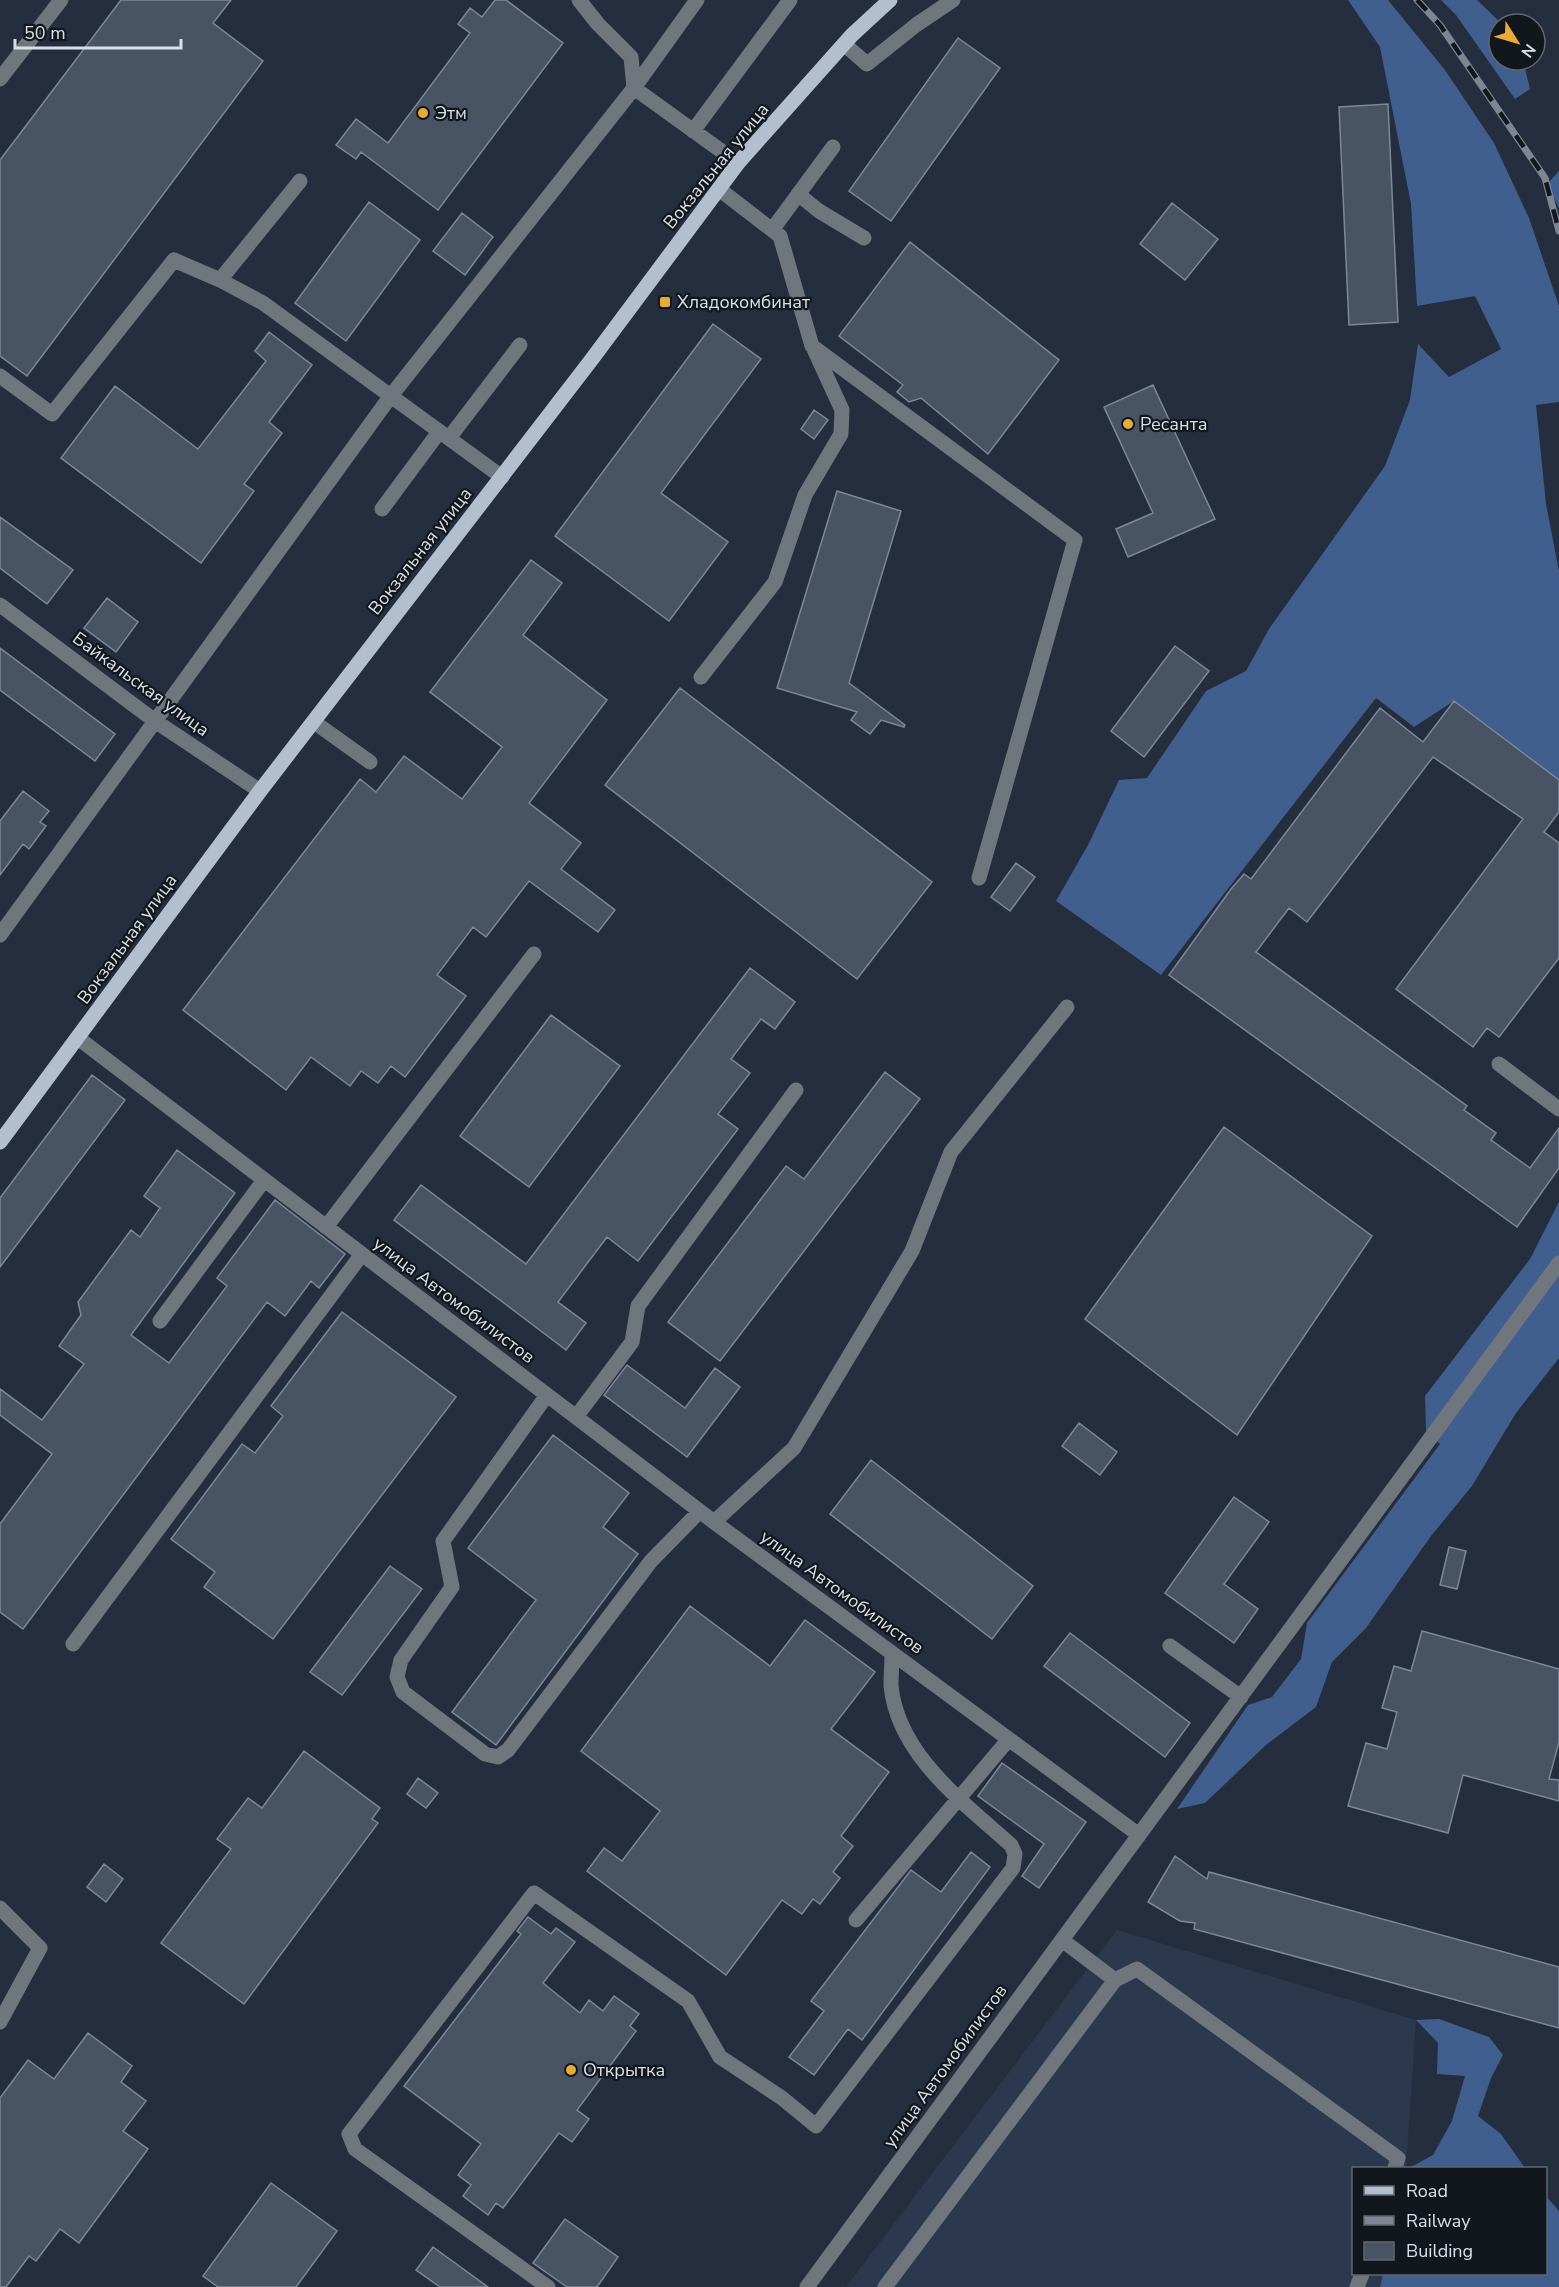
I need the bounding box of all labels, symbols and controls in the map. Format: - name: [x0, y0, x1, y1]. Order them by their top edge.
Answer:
- scale bar: [15, 12, 182, 50]
- north arrow: [1487, 12, 1547, 72]
- text: 50 m: [24, 21, 66, 45]
- text: N: [1516, 39, 1541, 62]
- street label: Вокзальная улица: [658, 98, 774, 234]
- place label: Этм: [435, 101, 467, 125]
- marker: Этм: [416, 106, 430, 120]
- place label: Хладокомбинат: [677, 290, 810, 314]
- marker: Хладокомбинат: [658, 295, 672, 309]
- place label: Ресанта: [1140, 412, 1207, 436]
- marker: Ресанта: [1121, 417, 1135, 431]
- street label: Вокзальная улица: [363, 482, 477, 620]
- street label: Байкальская улица: [68, 626, 214, 742]
- street label: Вокзальная улица: [72, 869, 182, 1009]
- street label: улица Автомобилистов: [368, 1231, 540, 1369]
- street label: улица Автомобилистов: [756, 1525, 929, 1659]
- street label: улица Автомобилистов: [878, 1979, 1012, 2152]
- place label: Открытка: [583, 2058, 665, 2082]
- marker: Открытка: [564, 2063, 578, 2077]
- legend: [1352, 2167, 1547, 2275]
- text: Road: [1406, 2179, 1448, 2203]
- text: Railway: [1406, 2209, 1471, 2233]
- text: Building: [1406, 2239, 1473, 2263]

